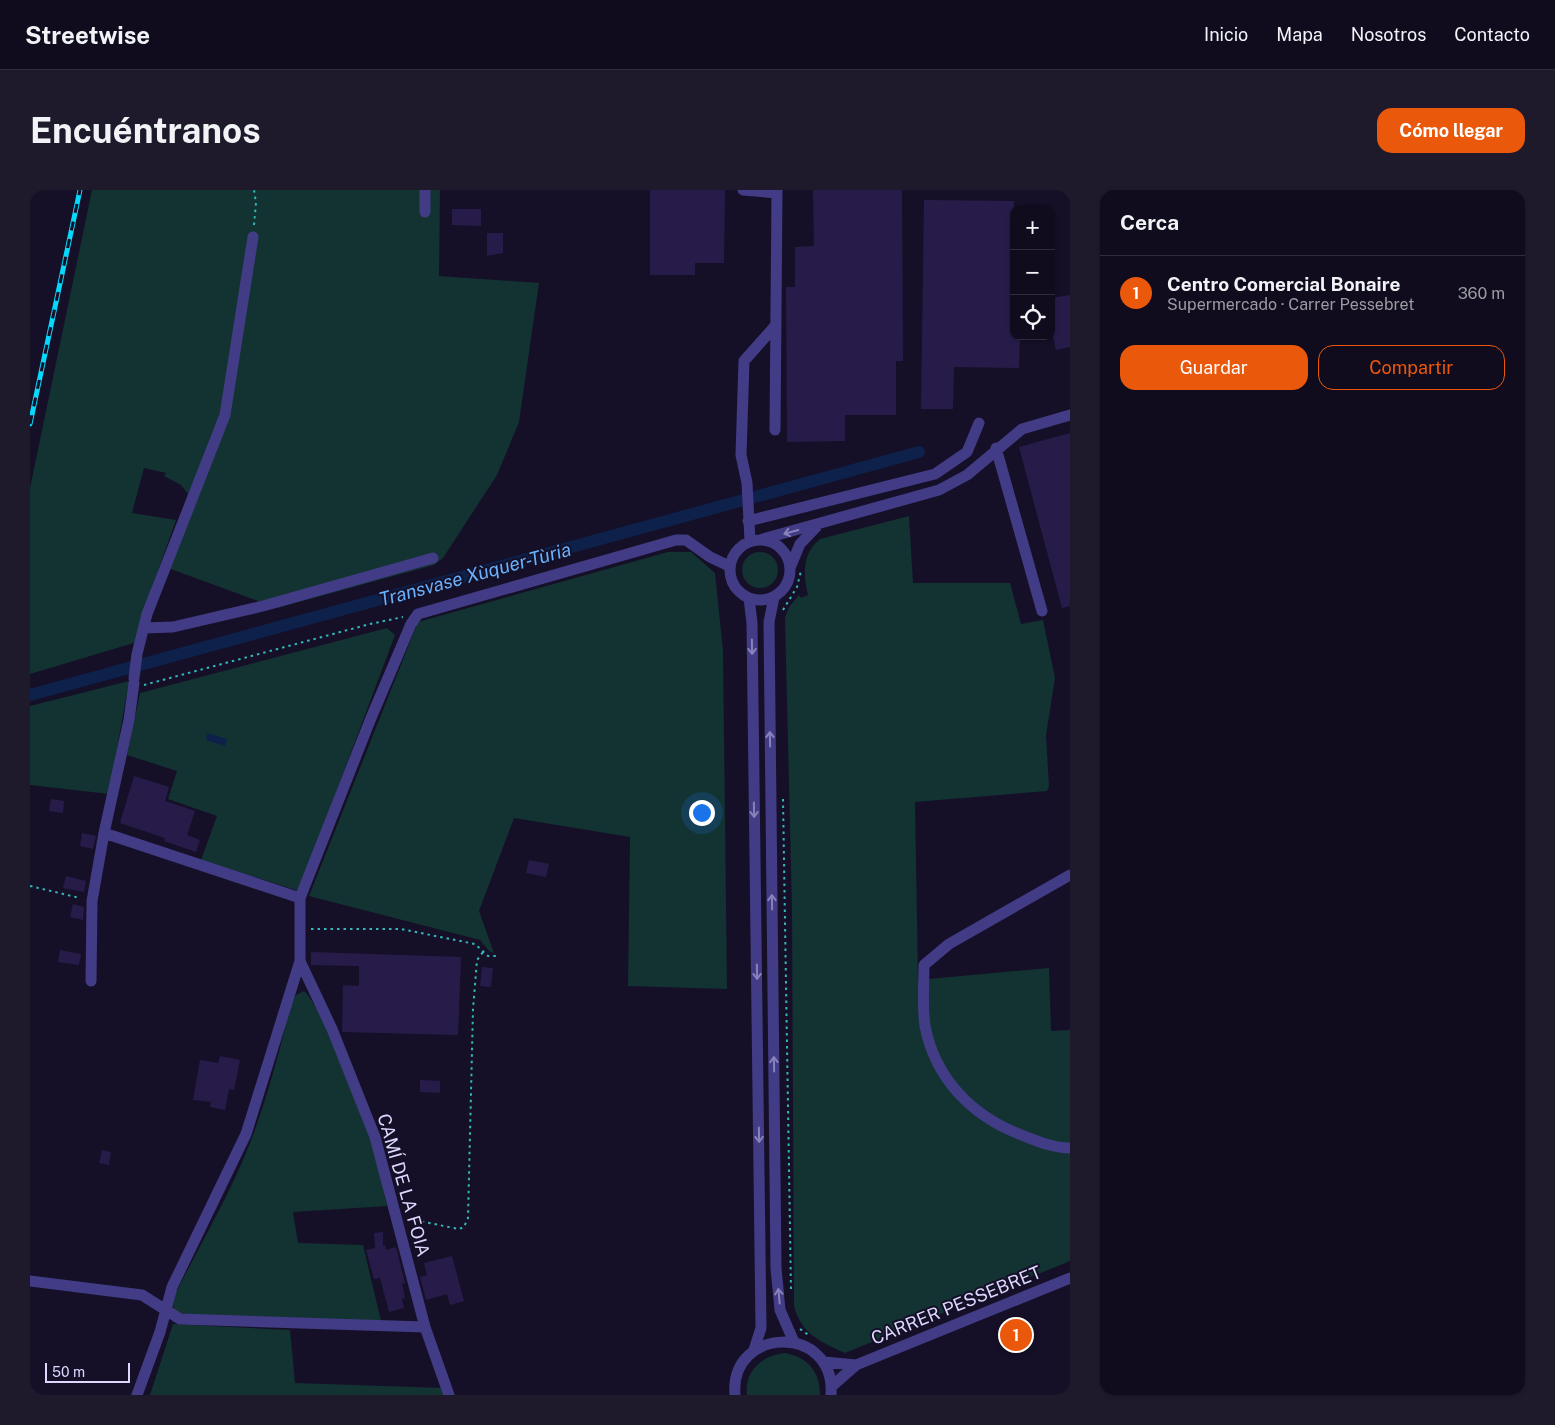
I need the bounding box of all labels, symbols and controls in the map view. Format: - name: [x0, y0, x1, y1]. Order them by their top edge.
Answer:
- text: Streetwise: [25, 21, 150, 49]
- text: Inicio: [1204, 24, 1248, 45]
- text: Mapa: [1276, 24, 1323, 45]
- text: Nosotros: [1351, 24, 1426, 45]
- text: Contacto: [1454, 24, 1530, 45]
- button: Cómo llegar: [1377, 108, 1525, 153]
- text: Encuéntranos: [30, 110, 261, 151]
- map controls: [1010, 205, 1055, 340]
- button: +: [1010, 205, 1055, 250]
- text: Cerca: [1120, 210, 1179, 235]
- button: −: [1010, 250, 1055, 295]
- text: Centro Comercial Bonaire: [1167, 273, 1400, 295]
- text: 1: [1133, 284, 1139, 303]
- text: 360 m: [1458, 284, 1505, 303]
- button: locate: [1010, 295, 1055, 340]
- text: Supermercado · Carrer Pessebret: [1167, 295, 1414, 314]
- button: Guardar: [1120, 345, 1308, 390]
- button: Compartir: [1318, 345, 1505, 390]
- one-way arrow: [783, 527, 799, 537]
- water label: Transvase Xùquer-Tùria: [377, 538, 573, 610]
- one-way arrow: [747, 638, 757, 655]
- one-way arrow: [765, 731, 775, 748]
- your location: [689, 800, 715, 826]
- one-way arrow: [749, 801, 759, 817]
- one-way arrow: [767, 894, 777, 910]
- one-way arrow: [752, 964, 761, 980]
- one-way arrow: [769, 1056, 779, 1072]
- street label: CAMÍ DE LA FOIA: [374, 1111, 436, 1259]
- one-way arrow: [754, 1126, 764, 1142]
- street label: CARRER PESSEBRET: [868, 1261, 1045, 1349]
- one-way arrow: [774, 1289, 783, 1305]
- pin: 1: [1000, 1316, 1032, 1354]
- scale bar: [45, 1360, 130, 1383]
- text: 50 m: [52, 1364, 85, 1380]

